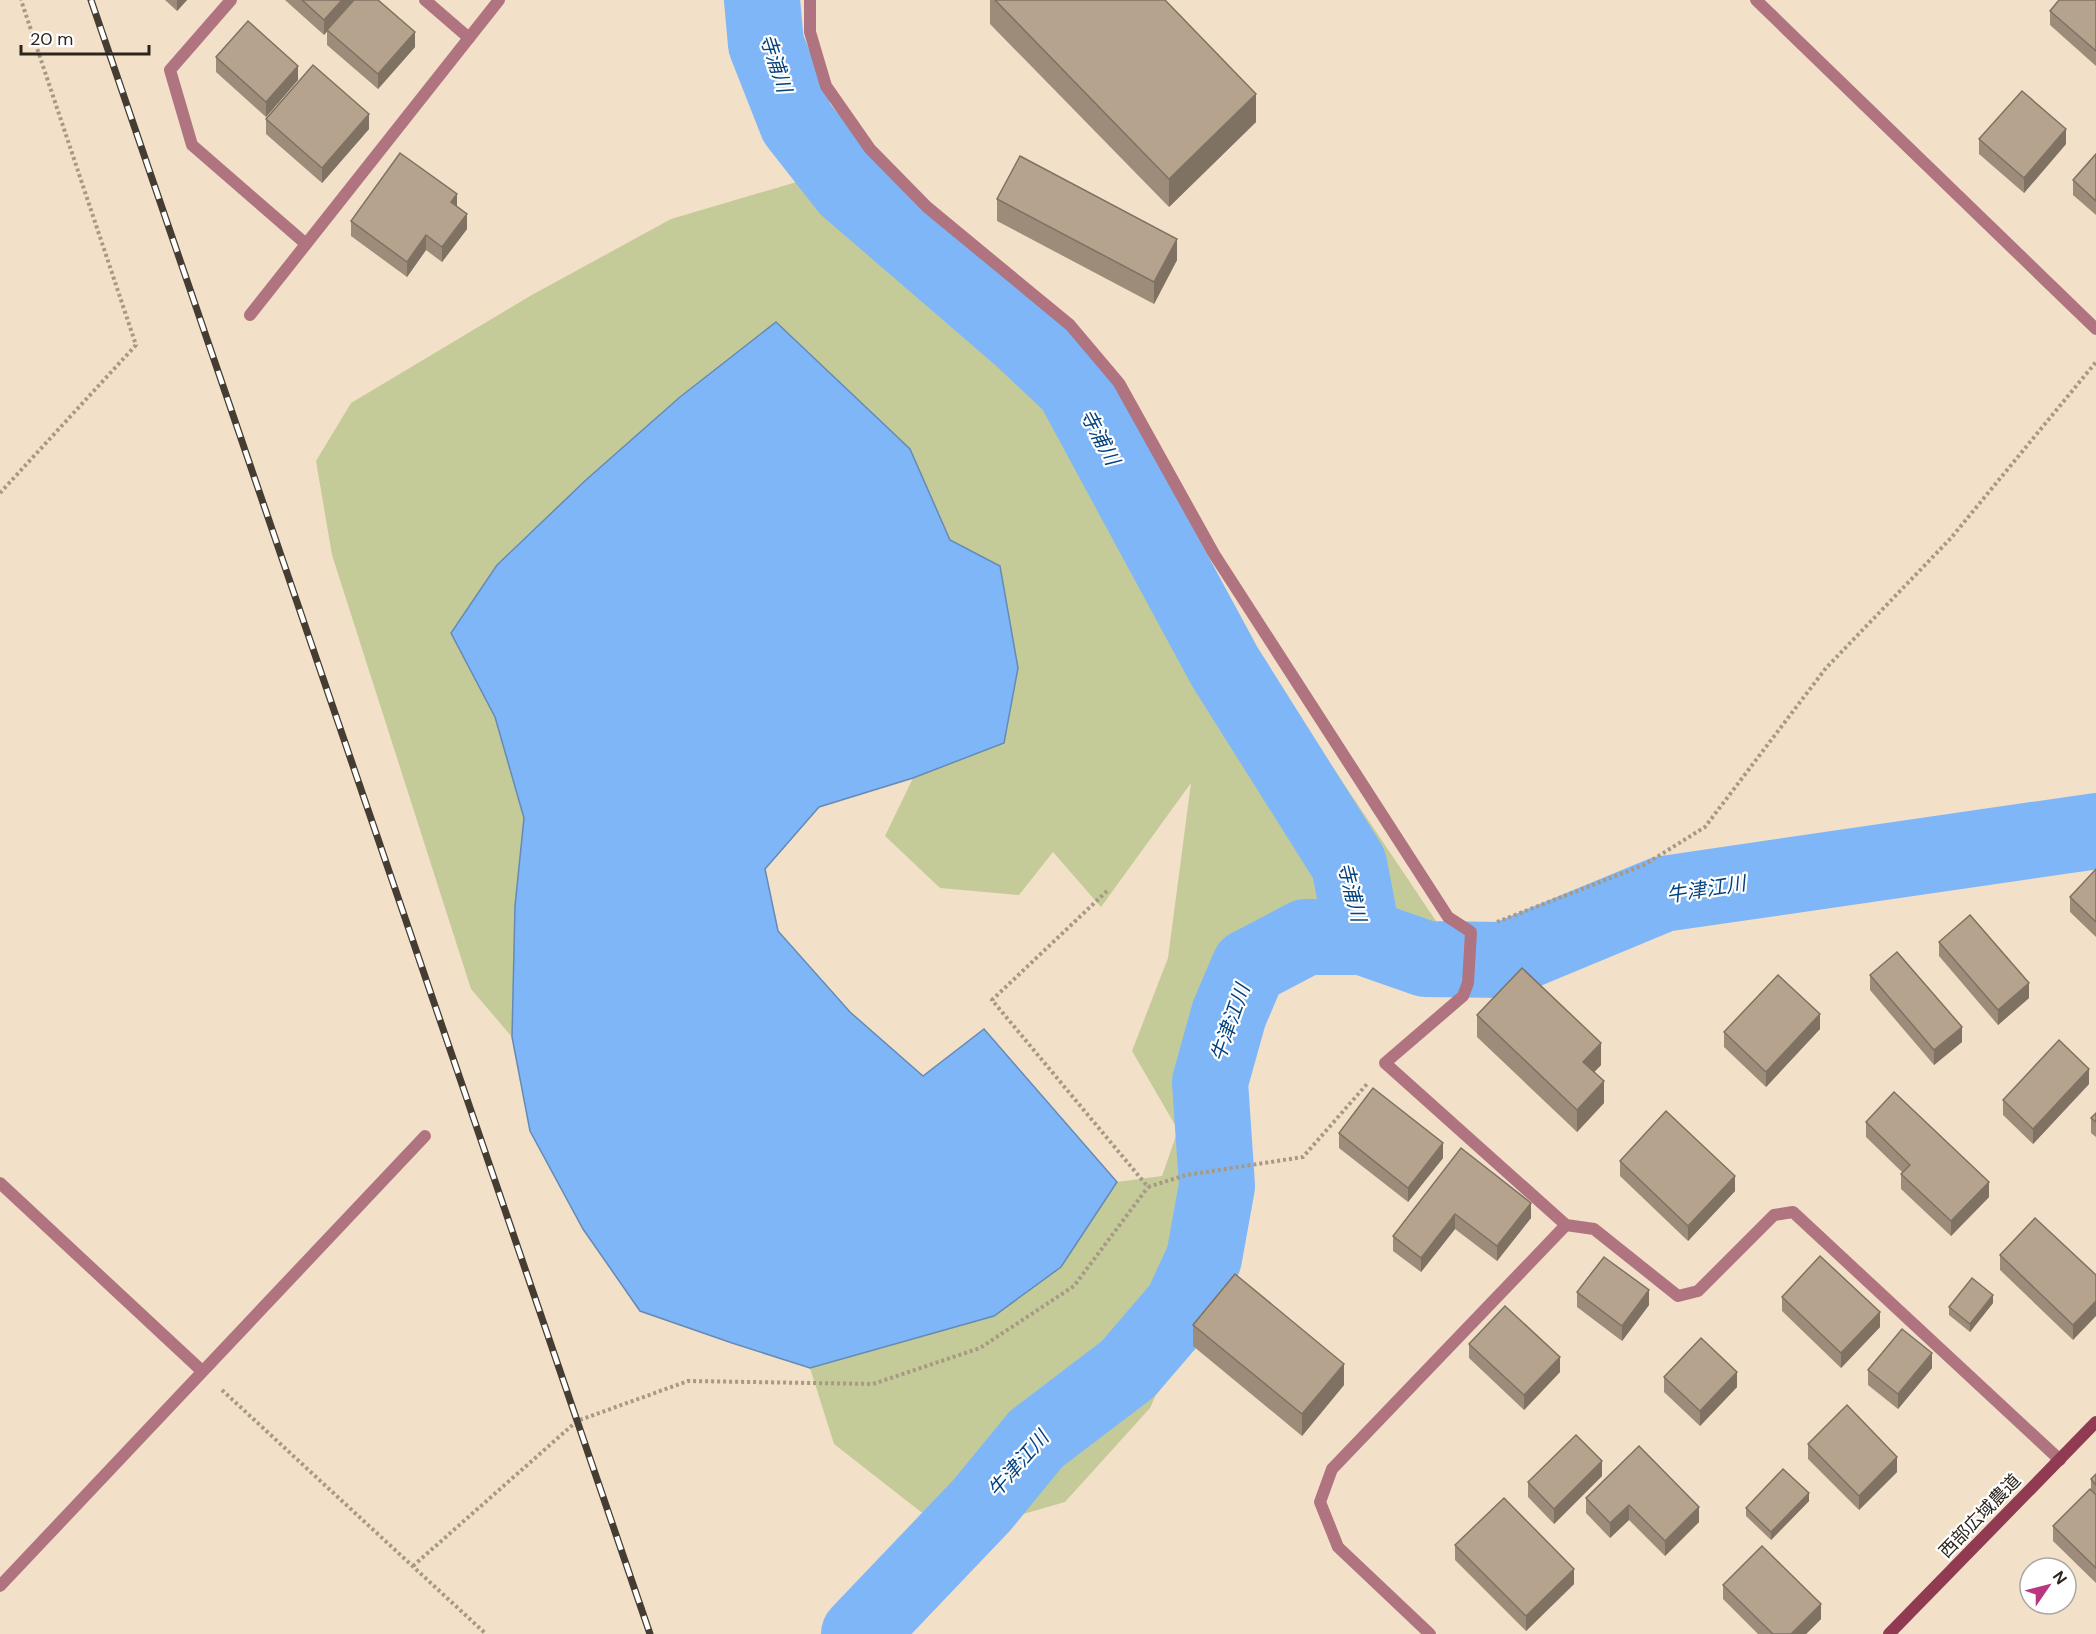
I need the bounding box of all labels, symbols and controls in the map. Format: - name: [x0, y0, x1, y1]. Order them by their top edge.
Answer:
- scale bar: [21, 18, 148, 56]
- text: 20 m: [30, 27, 73, 51]
- water label: 寺浦川: [754, 30, 798, 97]
- water label: 寺浦川: [1074, 404, 1127, 471]
- water label: 寺浦川: [1332, 860, 1372, 926]
- water label: 牛津江川: [1664, 870, 1750, 908]
- water label: 牛津江川: [1205, 979, 1256, 1065]
- water label: 牛津江川: [982, 1424, 1055, 1503]
- street label: 西部広域農道: [1934, 1469, 2026, 1563]
- north arrow: [2018, 1556, 2078, 1616]
- text: N: [2048, 1567, 2072, 1588]

